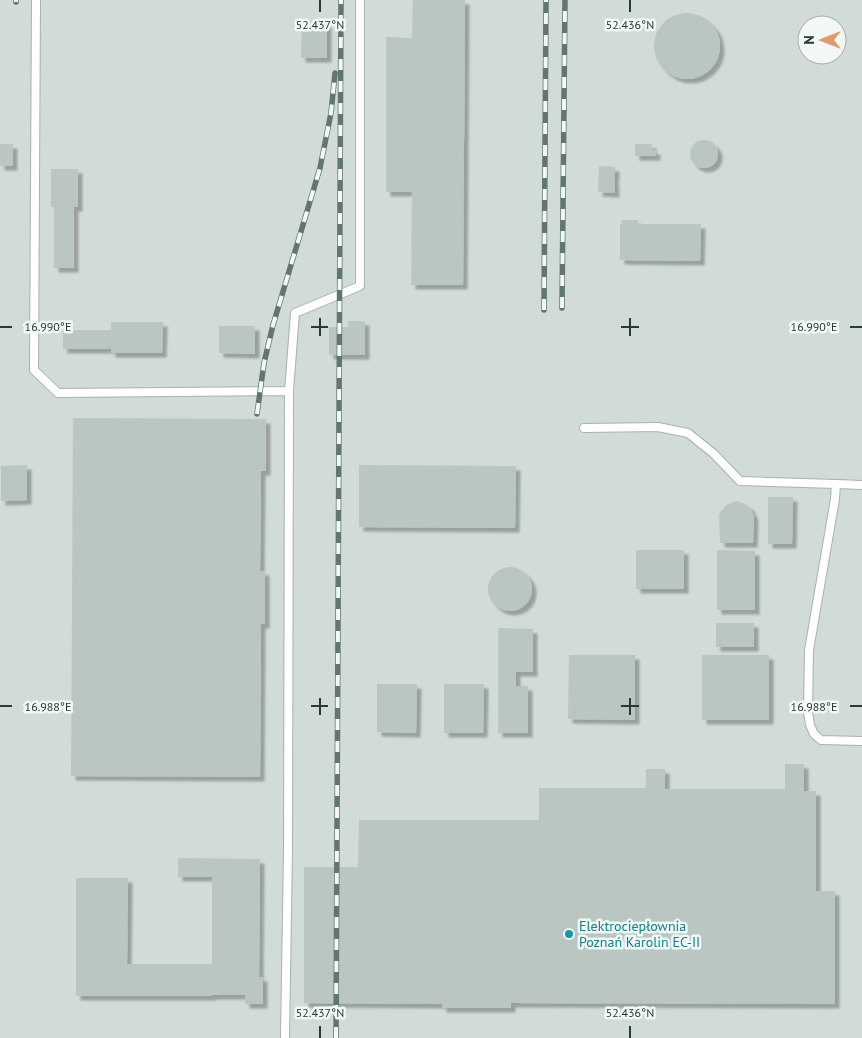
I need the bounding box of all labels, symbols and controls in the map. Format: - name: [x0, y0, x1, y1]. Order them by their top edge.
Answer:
- north arrow: [797, 15, 847, 65]
- text: 52.437°N: [296, 17, 344, 32]
- text: 52.436°N: [606, 17, 654, 32]
- text: N: [800, 35, 818, 45]
- text: 16.990°E: [25, 319, 71, 334]
- text: 16.990°E: [791, 319, 837, 334]
- text: 16.988°E: [25, 699, 71, 714]
- text: 16.988°E: [791, 699, 837, 714]
- place label: Elektrociepłownia Poznań Karolin EC-II: [579, 917, 700, 951]
- marker: Elektrociepłownia Poznań Karolin EC-II: [563, 928, 575, 940]
- text: 52.437°N: [296, 1005, 344, 1020]
- text: 52.436°N: [606, 1005, 654, 1020]

